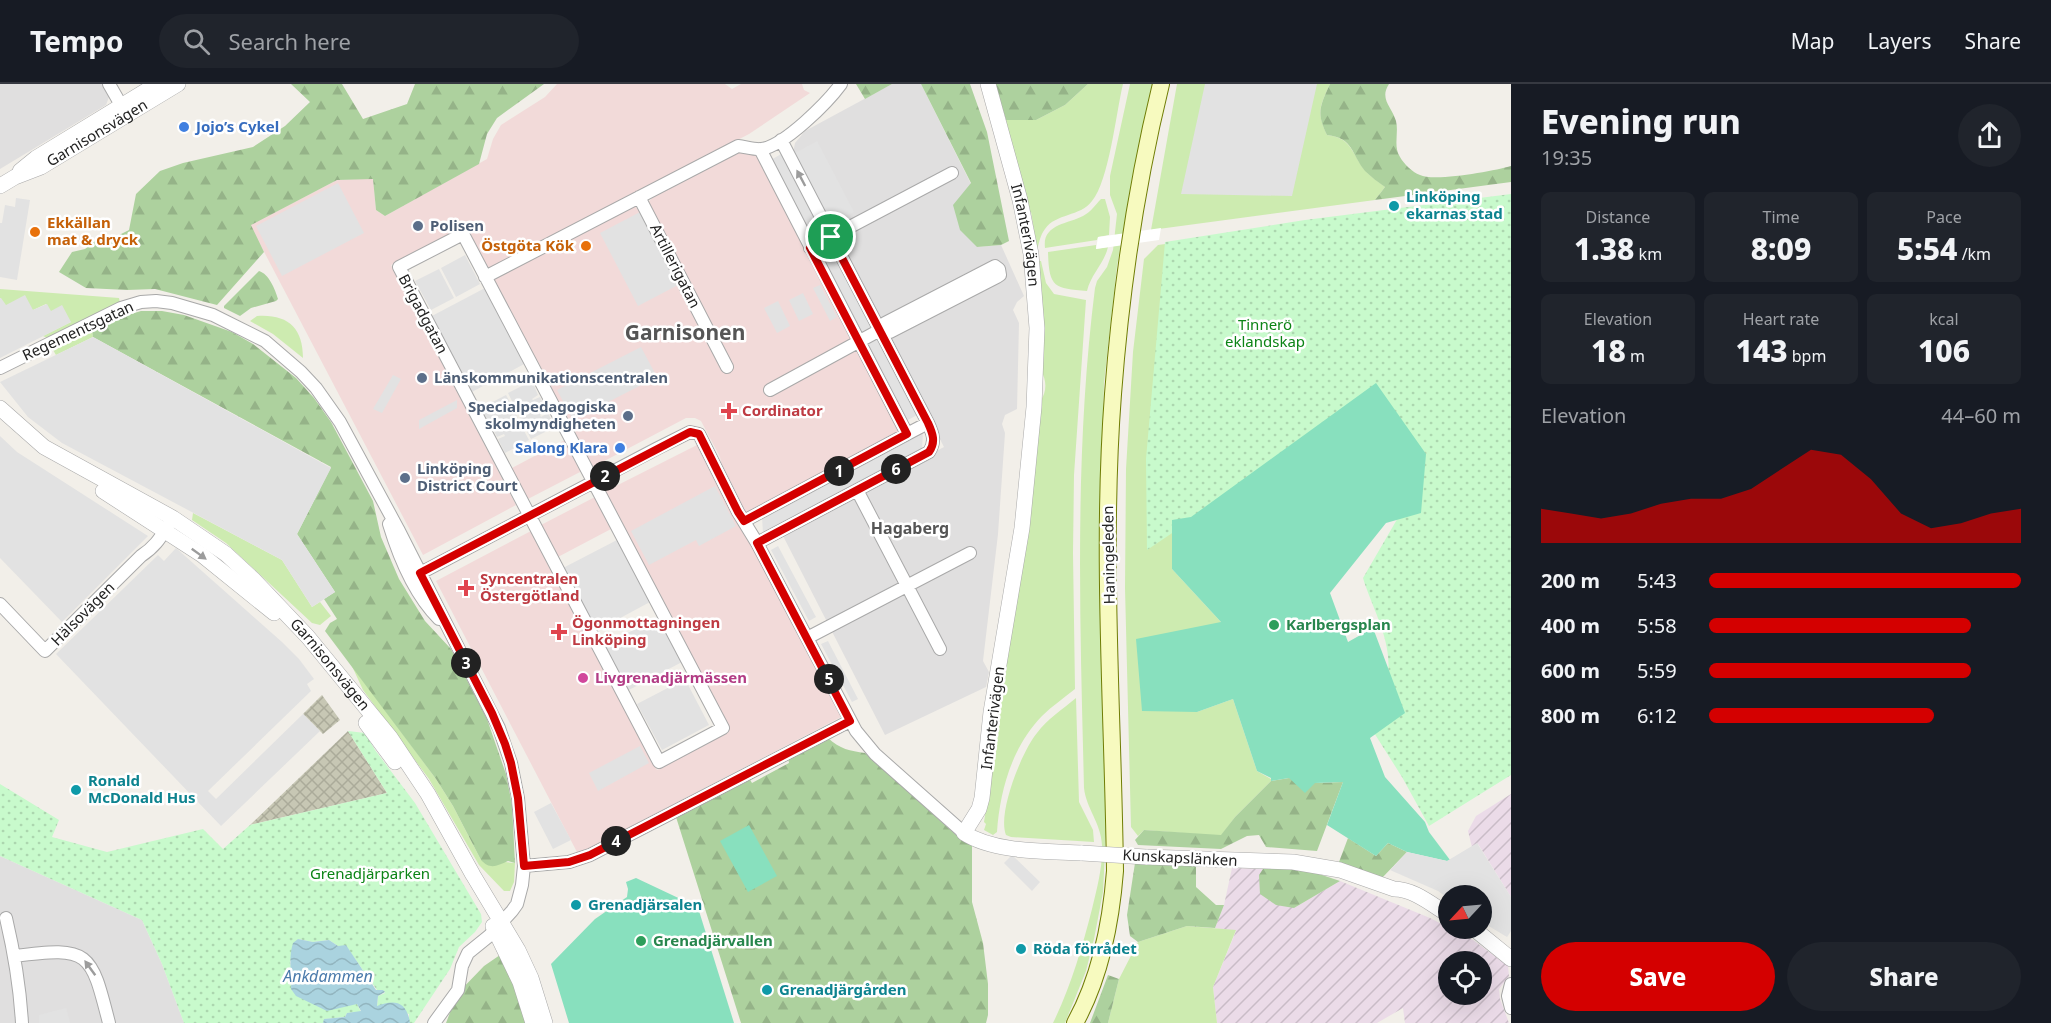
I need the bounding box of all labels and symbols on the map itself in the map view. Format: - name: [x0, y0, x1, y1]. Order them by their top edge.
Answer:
- street label: Garnisonsvägen: [42, 94, 151, 170]
- place label: Jojo’s Cykel: [194, 116, 279, 136]
- marker: Jojo’s Cykel: [177, 120, 191, 134]
- one-way arrow: [796, 170, 806, 187]
- street label: Infanterivägen: [1007, 181, 1045, 287]
- place label: Linköping ekarnas stad: [1406, 186, 1503, 223]
- marker: Linköping ekarnas stad: [1387, 199, 1401, 213]
- pin: [805, 211, 856, 262]
- place label: Ekkällan mat & dryck: [47, 212, 139, 249]
- place label: Polisen: [430, 215, 484, 235]
- marker: Polisen: [411, 219, 425, 233]
- street label: Artillerigatan: [646, 220, 706, 311]
- marker: Ekkällan mat & dryck: [28, 225, 42, 239]
- place label: Östgöta Kök: [481, 235, 575, 255]
- marker: Östgöta Kök: [579, 239, 593, 253]
- street label: Brigadgatan: [395, 270, 453, 357]
- street label: Regementsgatan: [19, 296, 136, 365]
- park label: Tinnerö eklandskap: [1225, 314, 1305, 351]
- district label: Garnisonen: [625, 318, 745, 346]
- place label: Länskommunikationscentralen: [434, 367, 668, 387]
- marker: Länskommunikationscentralen: [415, 371, 429, 385]
- place label: Specialpedagogiska skolmyndigheten: [468, 396, 616, 433]
- place label: Cordinator: [742, 400, 823, 420]
- marker: Cordinator: [720, 402, 738, 420]
- marker: Specialpedagogiska skolmyndigheten: [621, 409, 635, 423]
- place label: Salong Klara: [515, 437, 608, 457]
- marker: Salong Klara: [613, 441, 627, 455]
- pin: 6: [881, 454, 911, 484]
- pin: 1: [824, 456, 854, 486]
- place label: Linköping District Court: [417, 458, 518, 495]
- pin: 2: [590, 461, 620, 491]
- marker: Linköping District Court: [398, 471, 412, 485]
- street label: Haningeleden: [1097, 505, 1119, 605]
- district label: Hagaberg: [871, 517, 949, 539]
- one-way arrow: [191, 548, 207, 560]
- place label: Syncentralen Östergötland: [480, 568, 579, 605]
- street label: Hälsovägen: [46, 577, 118, 649]
- marker: Syncentralen Östergötland: [457, 579, 475, 597]
- place label: Ögonmottagningen Linköping: [572, 612, 720, 649]
- street label: Garnisonsvägen: [286, 613, 375, 714]
- place label: Karlbergsplan: [1286, 614, 1391, 634]
- marker: Karlbergsplan: [1267, 618, 1281, 632]
- marker: Ögonmottagningen Linköping: [550, 623, 568, 641]
- pin: 3: [451, 648, 481, 678]
- pin: 5: [814, 664, 844, 694]
- street label: Infanterivägen: [976, 665, 1008, 771]
- place label: Livgrenadjärmässen: [595, 667, 747, 687]
- marker: Livgrenadjärmässen: [576, 671, 590, 685]
- place label: Ronald McDonald Hus: [88, 770, 196, 807]
- marker: Ronald McDonald Hus: [69, 783, 83, 797]
- pin: 4: [601, 826, 631, 856]
- street label: Kunskapslänken: [1122, 844, 1238, 870]
- park label: Grenadjärparken: [310, 863, 430, 883]
- north arrow: [1438, 885, 1492, 939]
- place label: Grenadjärsalen: [588, 894, 702, 914]
- marker: Grenadjärsalen: [569, 898, 583, 912]
- place label: Grenadjärvallen: [653, 930, 773, 950]
- marker: Grenadjärvallen: [634, 934, 648, 948]
- place label: Röda förrådet: [1033, 938, 1137, 958]
- marker: Röda förrådet: [1014, 942, 1028, 956]
- one-way arrow: [84, 961, 96, 977]
- water label: Ankdammen: [282, 965, 373, 987]
- place label: Grenadjärgården: [779, 979, 907, 999]
- marker: Grenadjärgården: [760, 983, 774, 997]

